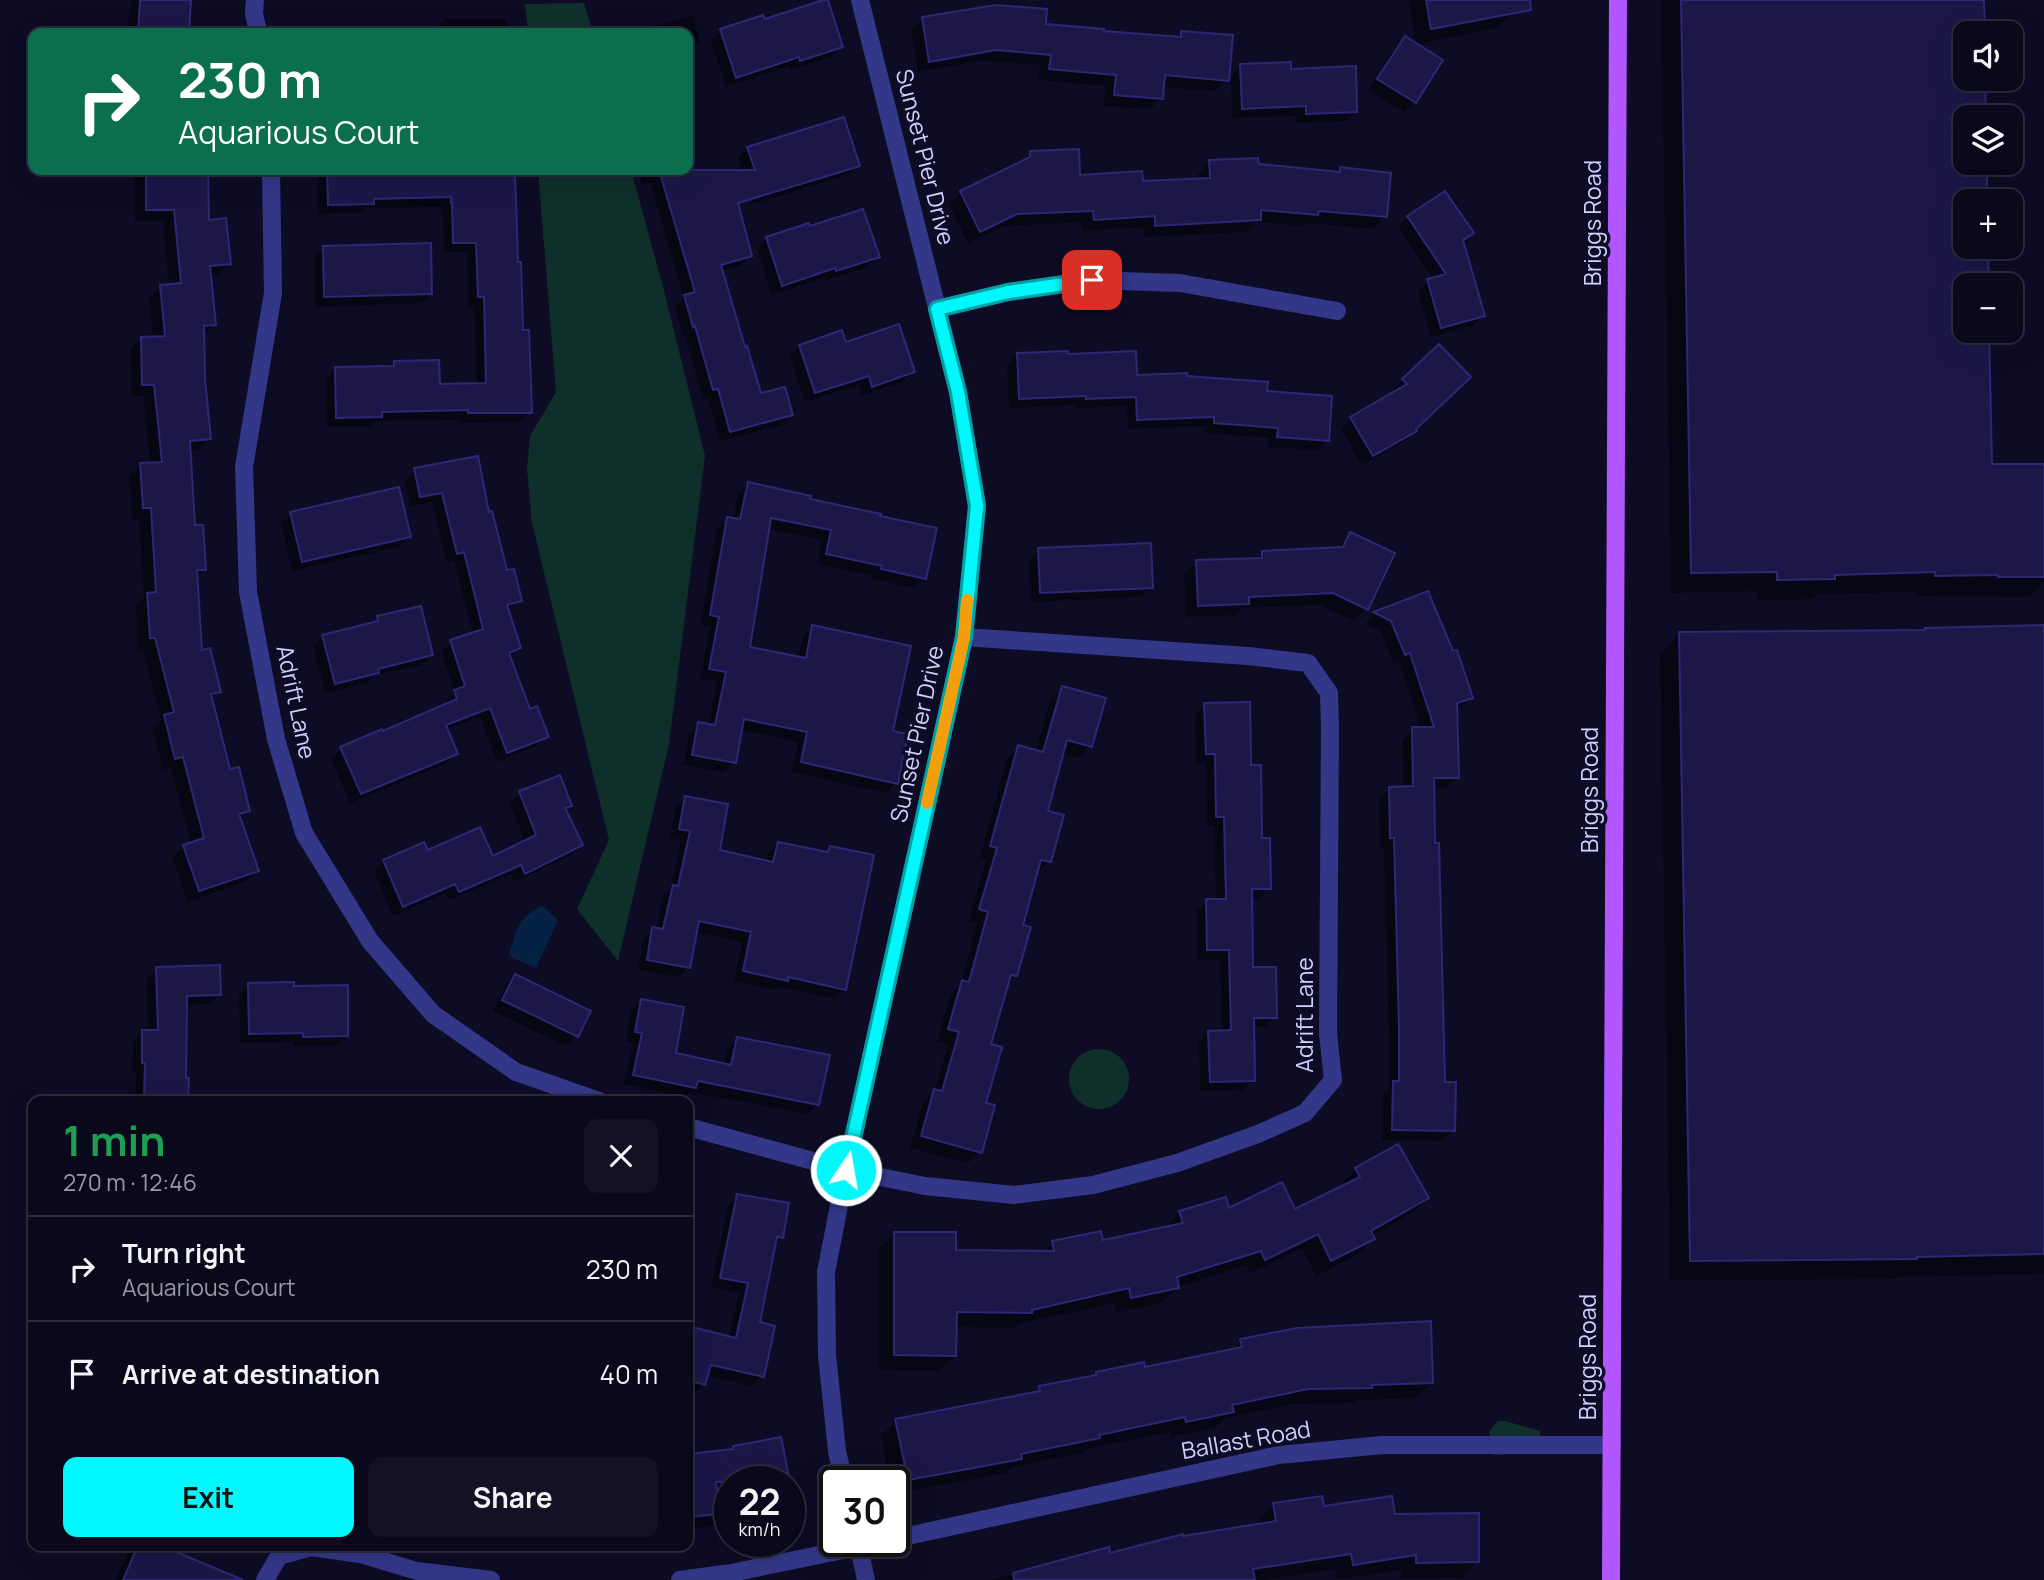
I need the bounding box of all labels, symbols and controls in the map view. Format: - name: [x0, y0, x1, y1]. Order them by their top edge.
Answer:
- map controls: [1953, 21, 2023, 343]
- button: sound: [1953, 21, 2023, 91]
- text: 230 m: [178, 46, 322, 113]
- icon: right: [63, 56, 154, 147]
- street label: Sunset Pier Drive: [889, 65, 963, 248]
- button: layers: [1953, 105, 2023, 175]
- text: Aquarious Court: [178, 110, 419, 154]
- street label: Briggs Road: [1576, 160, 1608, 286]
- button: +: [1953, 189, 2023, 259]
- pin: [1062, 250, 1122, 310]
- icon: arrive: [1073, 261, 1111, 299]
- button: −: [1953, 273, 2023, 343]
- street label: Adrift Lane: [269, 642, 325, 762]
- street label: Sunset Pier Drive: [882, 642, 950, 825]
- street label: Briggs Road: [1573, 727, 1605, 853]
- street label: Adrift Lane: [1288, 957, 1320, 1073]
- text: 1 min: [63, 1111, 166, 1169]
- button: close: [584, 1119, 658, 1193]
- position arrow: [809, 1133, 883, 1207]
- text: 270 m · 12:46: [63, 1166, 197, 1198]
- text: Turn right: [122, 1235, 246, 1271]
- icon: right: [63, 1250, 101, 1288]
- text: 230 m: [586, 1251, 658, 1287]
- text: Aquarious Court: [122, 1271, 295, 1303]
- street label: Briggs Road: [1571, 1294, 1603, 1420]
- icon: arrive: [63, 1355, 101, 1393]
- text: Arrive at destination: [122, 1356, 380, 1392]
- text: 40 m: [600, 1356, 658, 1392]
- street label: Ballast Road: [1179, 1412, 1313, 1466]
- button: Exit: [63, 1457, 354, 1537]
- button: Share: [368, 1457, 658, 1537]
- speed limit sign: 30: [819, 1466, 910, 1557]
- text: 22: [739, 1478, 780, 1526]
- text: km/h: [739, 1517, 780, 1541]

